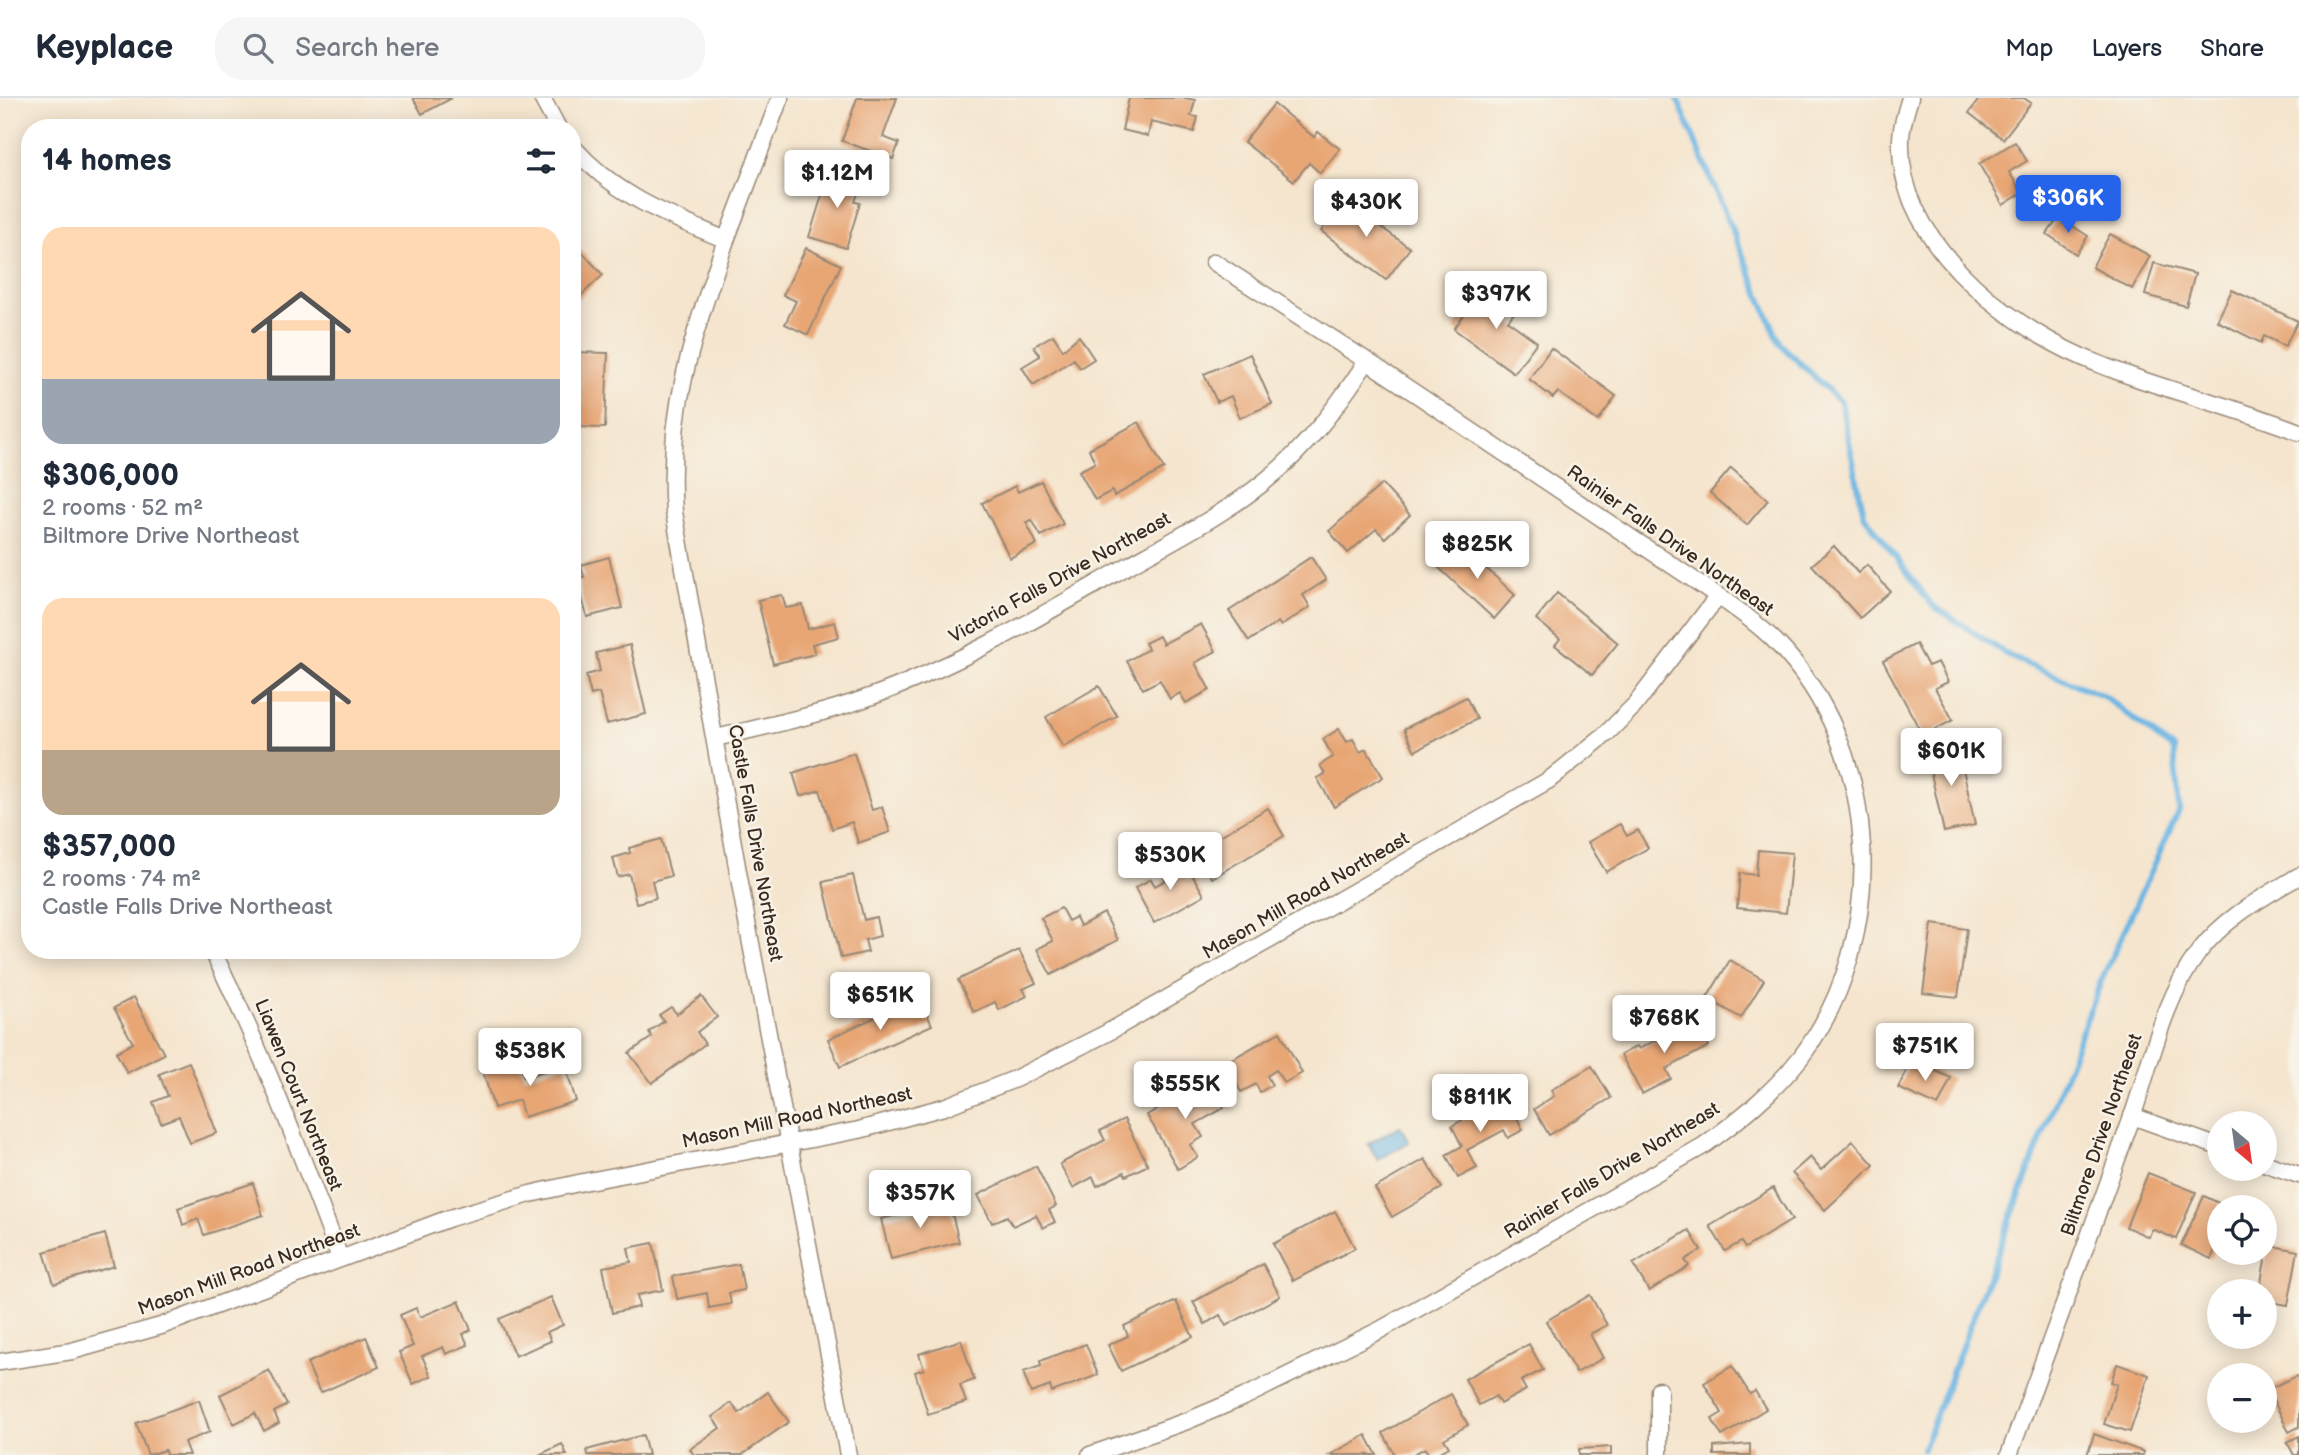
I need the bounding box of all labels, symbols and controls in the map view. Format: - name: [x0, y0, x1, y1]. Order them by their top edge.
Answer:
- search box: [215, 17, 705, 80]
- text: Keyplace: [35, 28, 173, 68]
- icon: search: [239, 29, 277, 67]
- text: Search here: [295, 33, 439, 64]
- text: Map: [2005, 34, 2053, 63]
- text: Layers: [2091, 34, 2162, 63]
- text: Share: [2200, 34, 2264, 63]
- icon: filters: [522, 142, 560, 180]
- text: 14 homes: [42, 143, 171, 179]
- pin: $1.12M: [780, 150, 894, 210]
- text: $1.12M: [800, 159, 874, 187]
- pin: $306K: [2019, 176, 2117, 235]
- pin: $430K: [1317, 180, 1415, 239]
- text: $306K: [2032, 184, 2104, 212]
- text: $430K: [1330, 188, 1402, 216]
- pin: $397K: [1447, 272, 1545, 331]
- icon: home: [238, 273, 364, 399]
- text: $397K: [1461, 280, 1531, 308]
- text: $306,000: [42, 458, 179, 494]
- street label: Rainier Falls Drive Northeast: [1562, 461, 1778, 621]
- text: 2 rooms · 52 m²: [42, 494, 203, 522]
- street label: Victoria Falls Drive Northeast: [945, 507, 1175, 649]
- text: Biltmore Drive Northeast: [42, 522, 299, 550]
- pin: $825K: [1428, 522, 1526, 581]
- text: $825K: [1441, 530, 1513, 558]
- icon: home: [238, 644, 364, 770]
- street label: Castle Falls Drive Northeast: [723, 723, 787, 963]
- pin: $601K: [1902, 728, 2000, 788]
- text: $601K: [1917, 737, 1985, 765]
- street label: Mason Mill Road Northeast: [1199, 827, 1413, 965]
- text: $357,000: [42, 829, 176, 865]
- pin: $530K: [1121, 832, 1219, 892]
- text: $530K: [1134, 841, 1206, 869]
- text: 2 rooms · 74 m²: [42, 865, 201, 893]
- text: Castle Falls Drive Northeast: [42, 893, 333, 921]
- pin: $651K: [831, 972, 929, 1032]
- text: $651K: [846, 981, 914, 1009]
- street label: Liawen Court Northeast: [249, 996, 347, 1194]
- pin: $768K: [1615, 996, 1713, 1055]
- text: $768K: [1628, 1004, 1700, 1032]
- pin: $751K: [1876, 1024, 1974, 1083]
- pin: $538K: [481, 1028, 579, 1088]
- street label: Biltmore Drive Northeast: [2057, 1031, 2148, 1239]
- text: $751K: [1892, 1032, 1958, 1060]
- text: $538K: [494, 1037, 566, 1065]
- pin: $555K: [1136, 1062, 1234, 1121]
- text: $555K: [1150, 1070, 1220, 1098]
- pin: $811K: [1431, 1074, 1529, 1134]
- street label: Mason Mill Road Northeast: [680, 1082, 914, 1154]
- text: $811K: [1448, 1083, 1512, 1111]
- street label: Rainier Falls Drive Northeast: [1500, 1097, 1724, 1245]
- north arrow: [2207, 1111, 2277, 1181]
- map controls: [2207, 1111, 2277, 1433]
- pin: $357K: [871, 1170, 969, 1230]
- text: $357K: [885, 1179, 955, 1207]
- button: locate: [2207, 1195, 2277, 1265]
- street label: Mason Mill Road Northeast: [135, 1219, 363, 1321]
- button: +: [2207, 1279, 2277, 1349]
- button: −: [2207, 1363, 2277, 1433]

